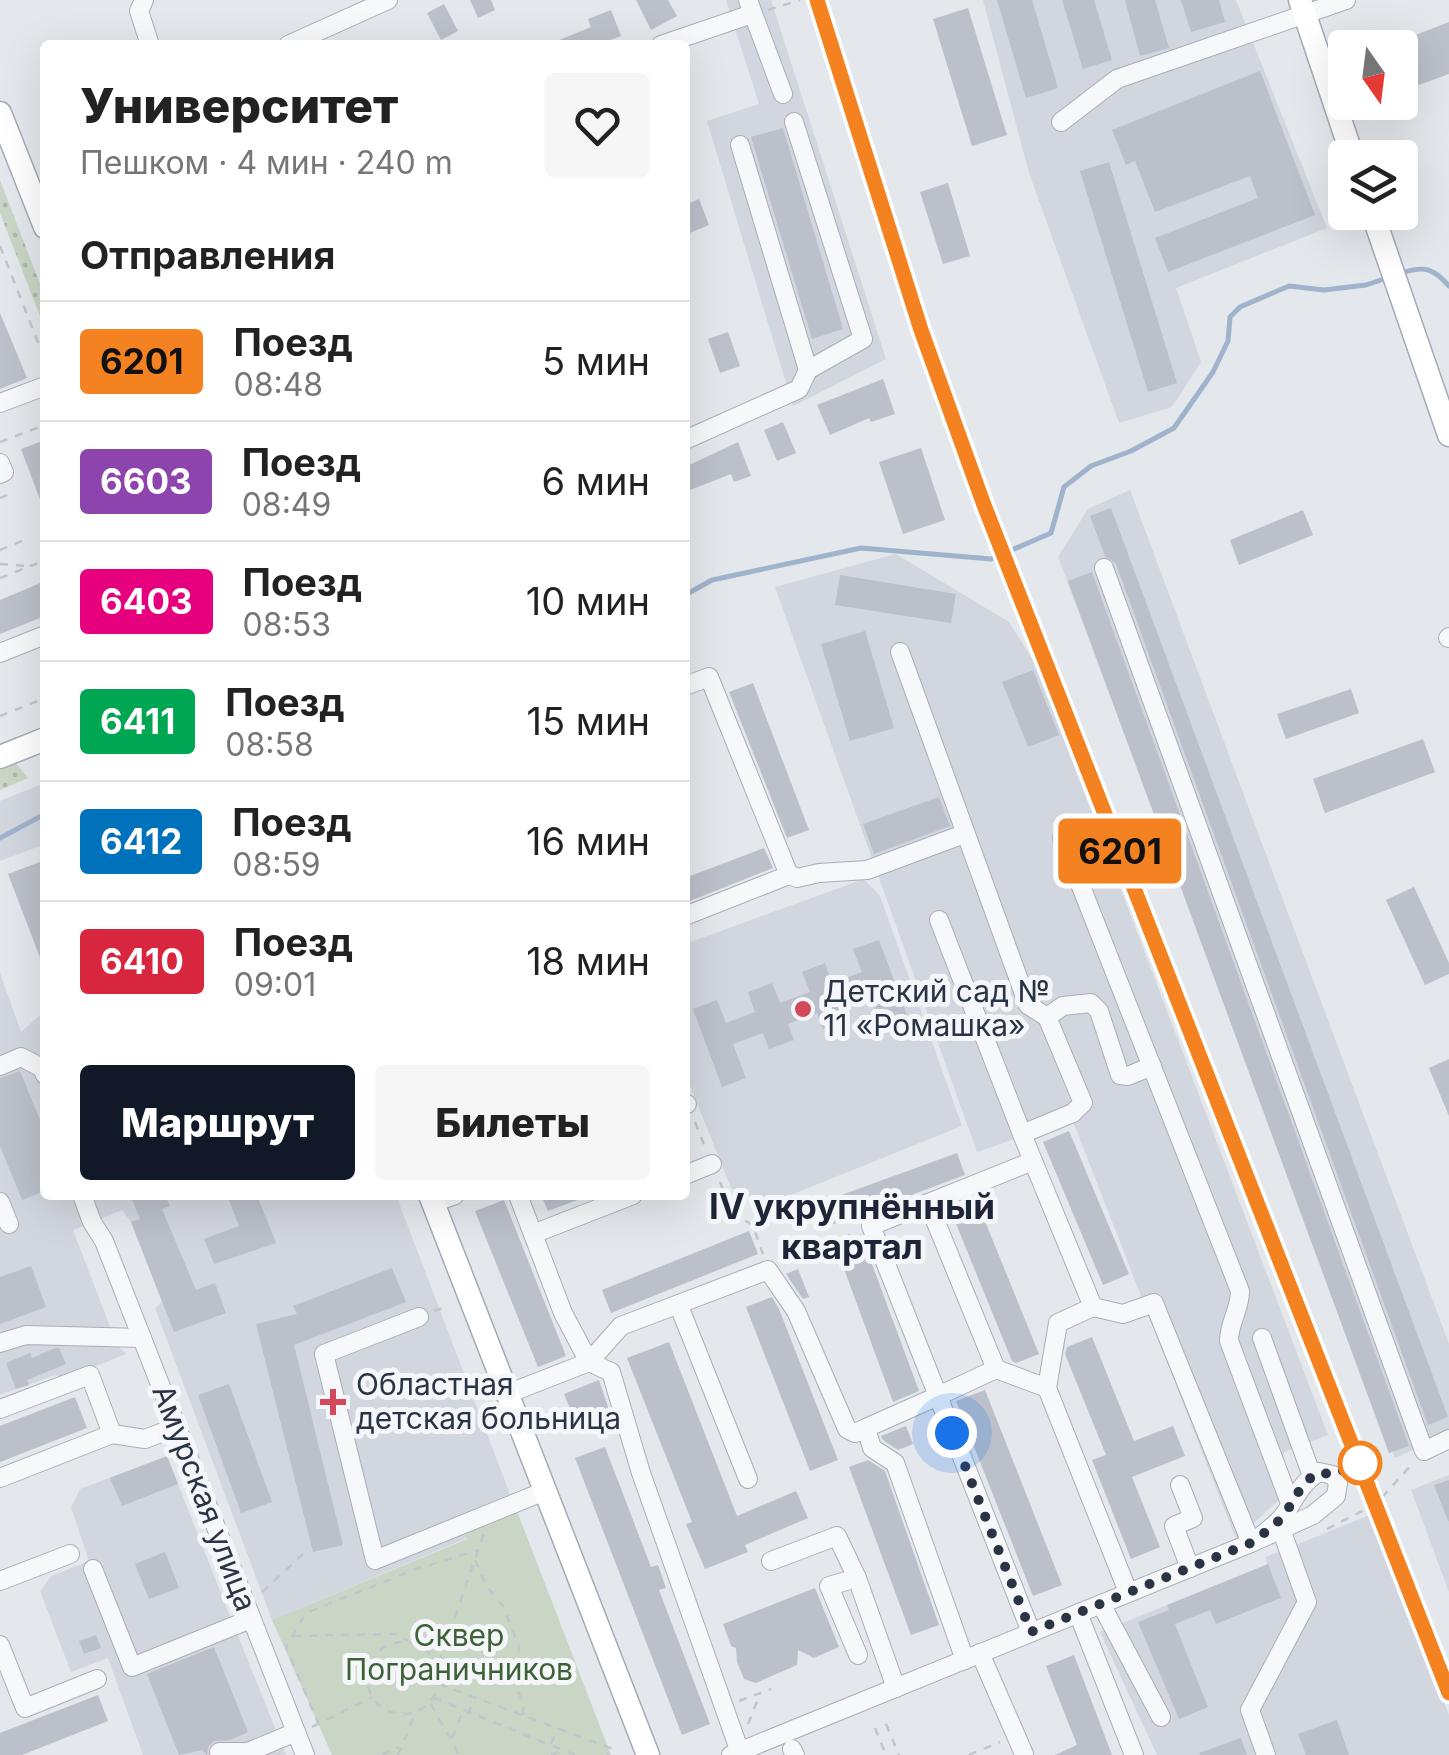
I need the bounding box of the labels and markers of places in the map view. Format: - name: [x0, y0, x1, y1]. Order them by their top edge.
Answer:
- place label: Детский сад № 11 «Ромашка»: [823, 973, 1050, 1043]
- marker: Детский сад № 11 «Ромашка»: [792, 998, 814, 1020]
- place label: Областная детская больница: [356, 1366, 621, 1436]
- marker: Областная детская больница: [320, 1389, 346, 1415]
- unlabelled marker: [1339, 1442, 1381, 1484]

